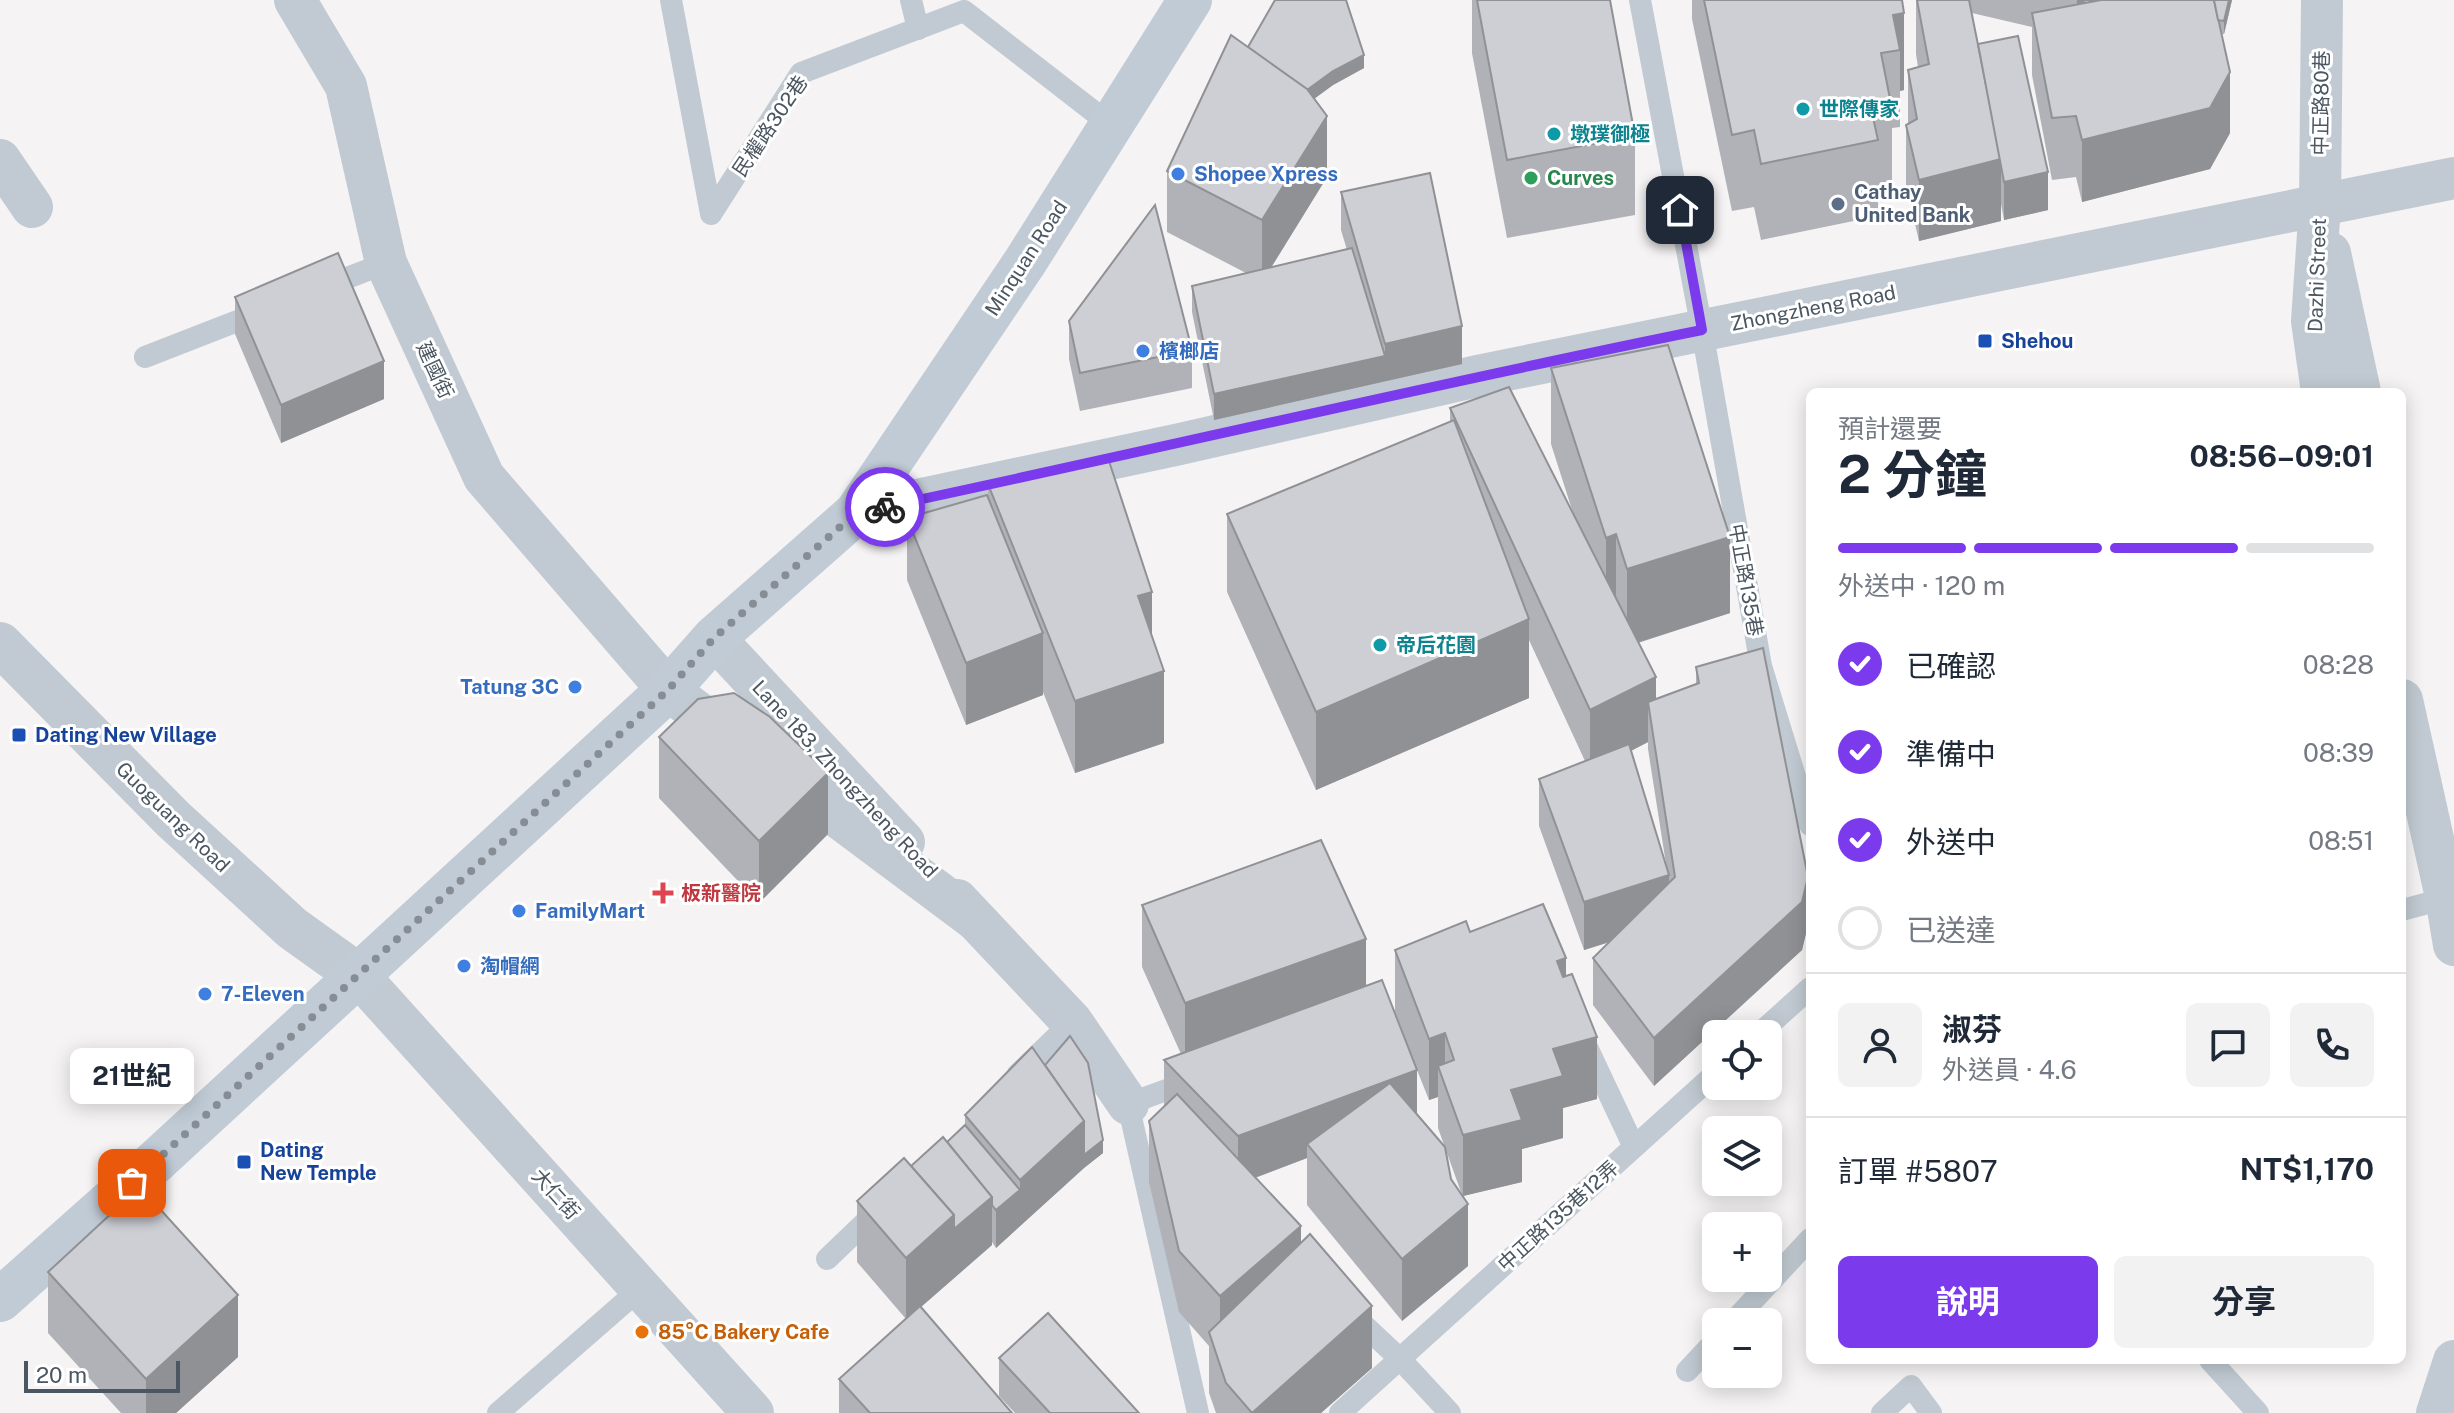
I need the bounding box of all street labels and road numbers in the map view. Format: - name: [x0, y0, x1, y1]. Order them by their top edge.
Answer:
- street label: 中正路80巷: [2308, 50, 2334, 156]
- street label: 民權路302巷: [727, 71, 813, 181]
- street label: Minquan Road: [980, 196, 1072, 320]
- street label: Dazhi Street: [2303, 217, 2331, 333]
- street label: Zhongzheng Road: [1728, 280, 1898, 336]
- street label: 建國街: [411, 338, 459, 402]
- street label: 中正路135巷: [1724, 522, 1768, 638]
- street label: Lane 183, Zhongzheng Road: [747, 675, 943, 883]
- street label: Guoguang Road: [111, 757, 235, 877]
- street label: 中正路135巷12弄: [1493, 1156, 1623, 1276]
- street label: 大仁街: [527, 1164, 585, 1224]

